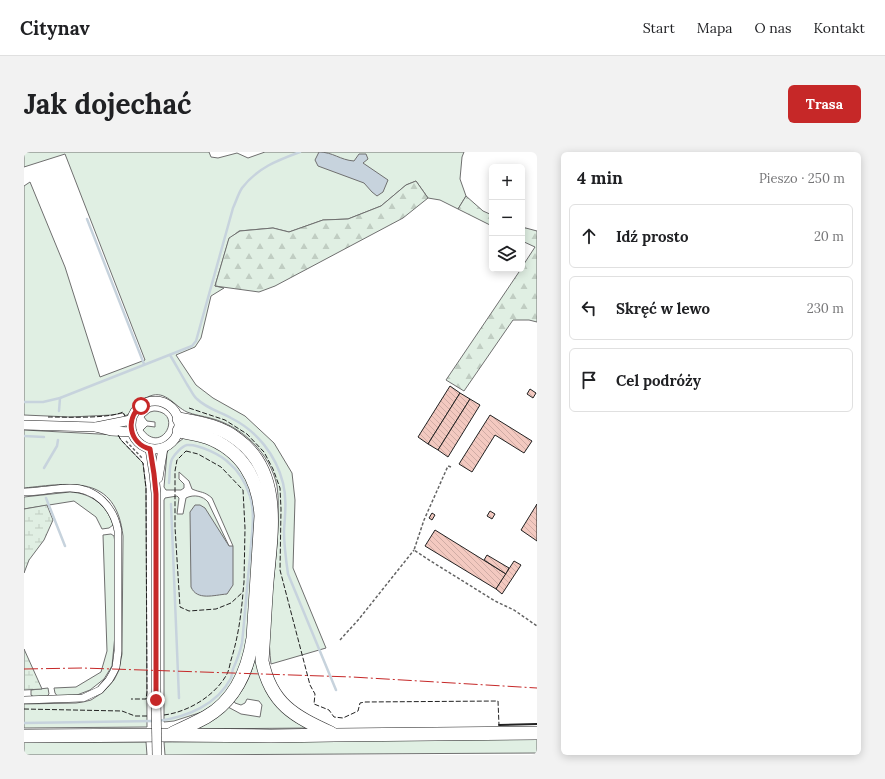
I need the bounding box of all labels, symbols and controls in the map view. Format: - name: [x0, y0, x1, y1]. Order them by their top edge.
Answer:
- text: Citynav: [20, 16, 90, 40]
- text: Start: [643, 19, 675, 37]
- text: Mapa: [697, 19, 732, 37]
- text: O nas: [754, 19, 792, 37]
- text: Kontakt: [814, 19, 865, 37]
- button: Trasa: [788, 85, 861, 123]
- text: Jak dojechać: [24, 86, 192, 122]
- map controls: [489, 164, 525, 272]
- button: +: [489, 164, 525, 200]
- text: 4 min: [577, 167, 623, 189]
- text: Pieszo · 250 m: [759, 170, 845, 187]
- button: −: [489, 200, 525, 236]
- icon: ahead: [578, 225, 600, 247]
- text: Idź prosto: [616, 227, 689, 246]
- text: 20 m: [814, 228, 844, 245]
- button: layers: [489, 236, 525, 272]
- icon: left: [578, 297, 600, 319]
- text: Skręć w lewo: [616, 299, 710, 318]
- text: 230 m: [807, 300, 844, 317]
- icon: arrive: [578, 369, 600, 391]
- text: Cel podróży: [616, 371, 701, 390]
- route start: [132, 397, 150, 415]
- route end: [147, 691, 165, 709]

